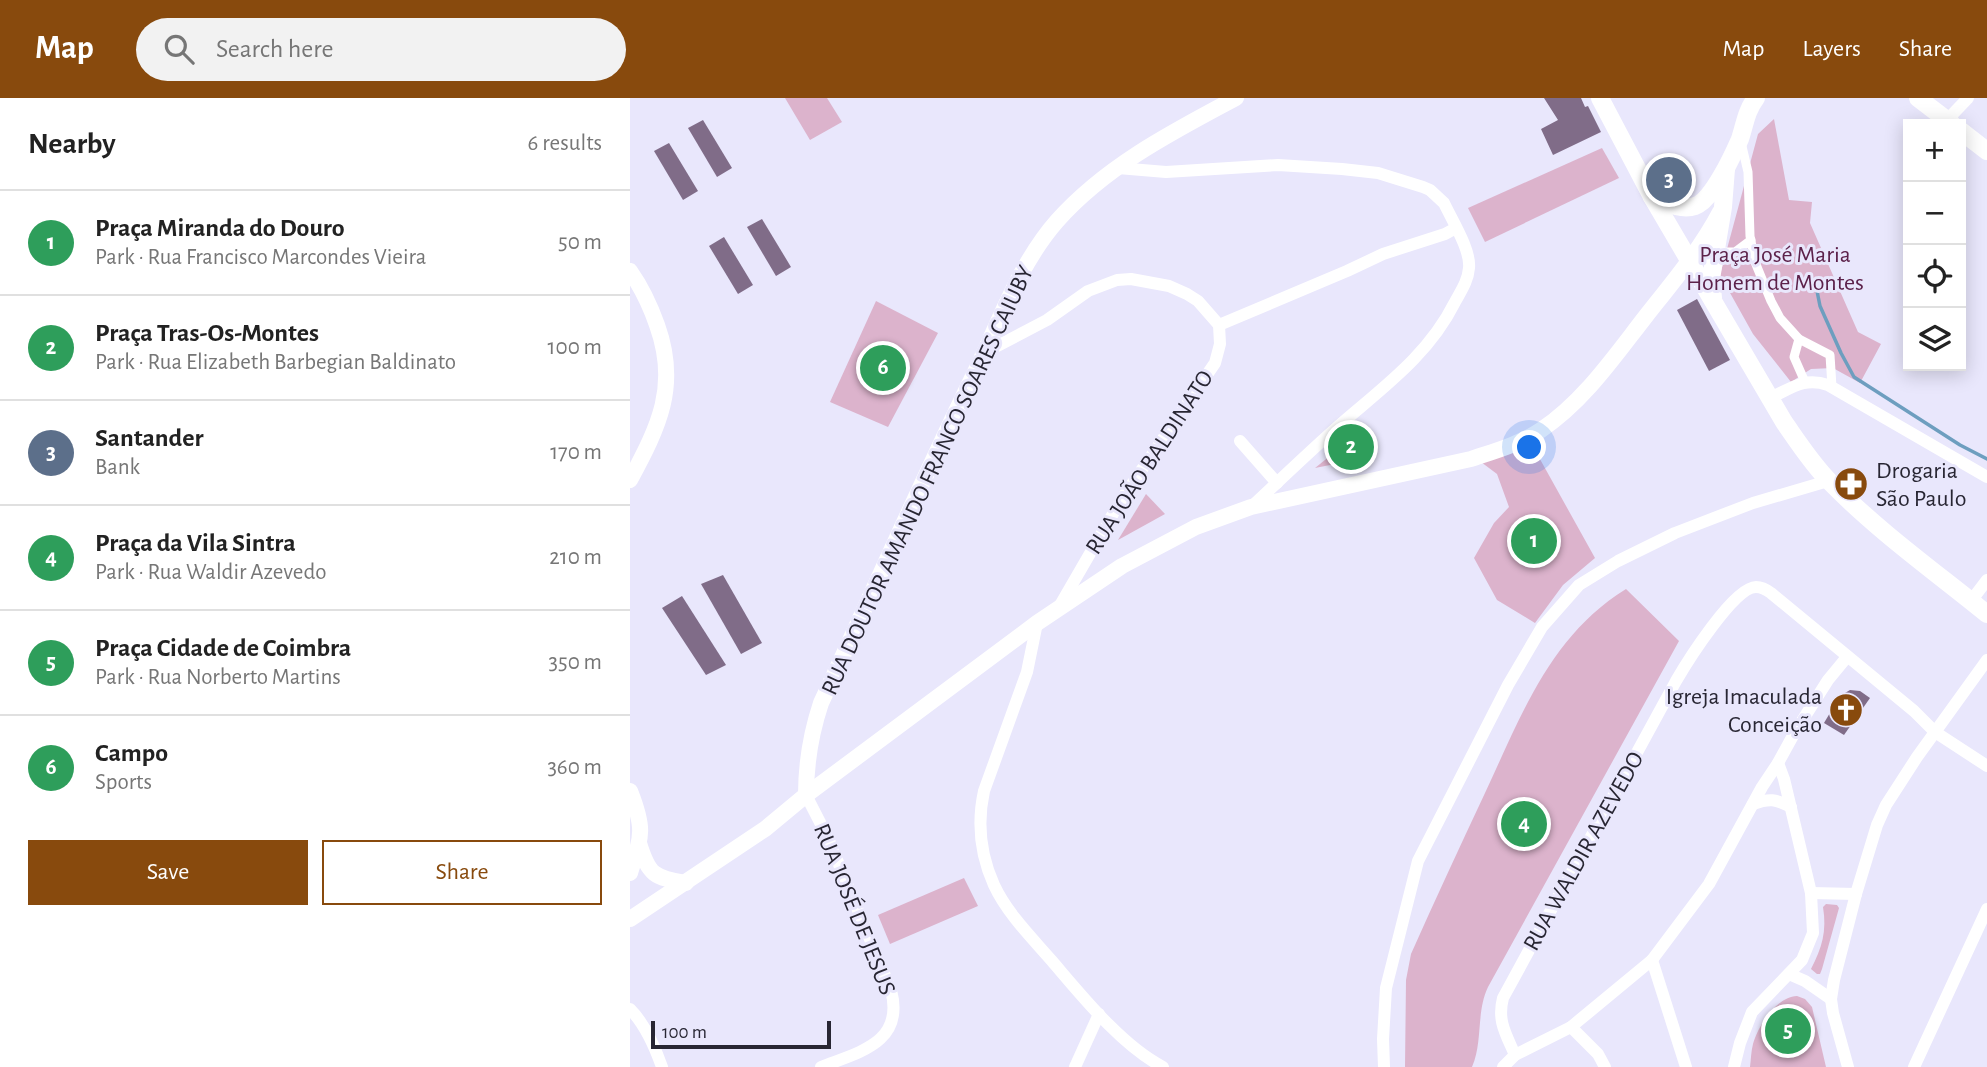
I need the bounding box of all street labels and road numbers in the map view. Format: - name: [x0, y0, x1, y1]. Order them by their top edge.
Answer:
- street label: RUA DOUTOR AMANDO FRANCO SOARES CAIUBY: [817, 262, 1038, 699]
- street label: RUA JOÃO BALDINATO: [1080, 365, 1218, 559]
- street label: RUA WALDIR AZEVEDO: [1519, 748, 1648, 955]
- street label: RUA JOSÉ DE JESUS: [809, 820, 901, 998]

